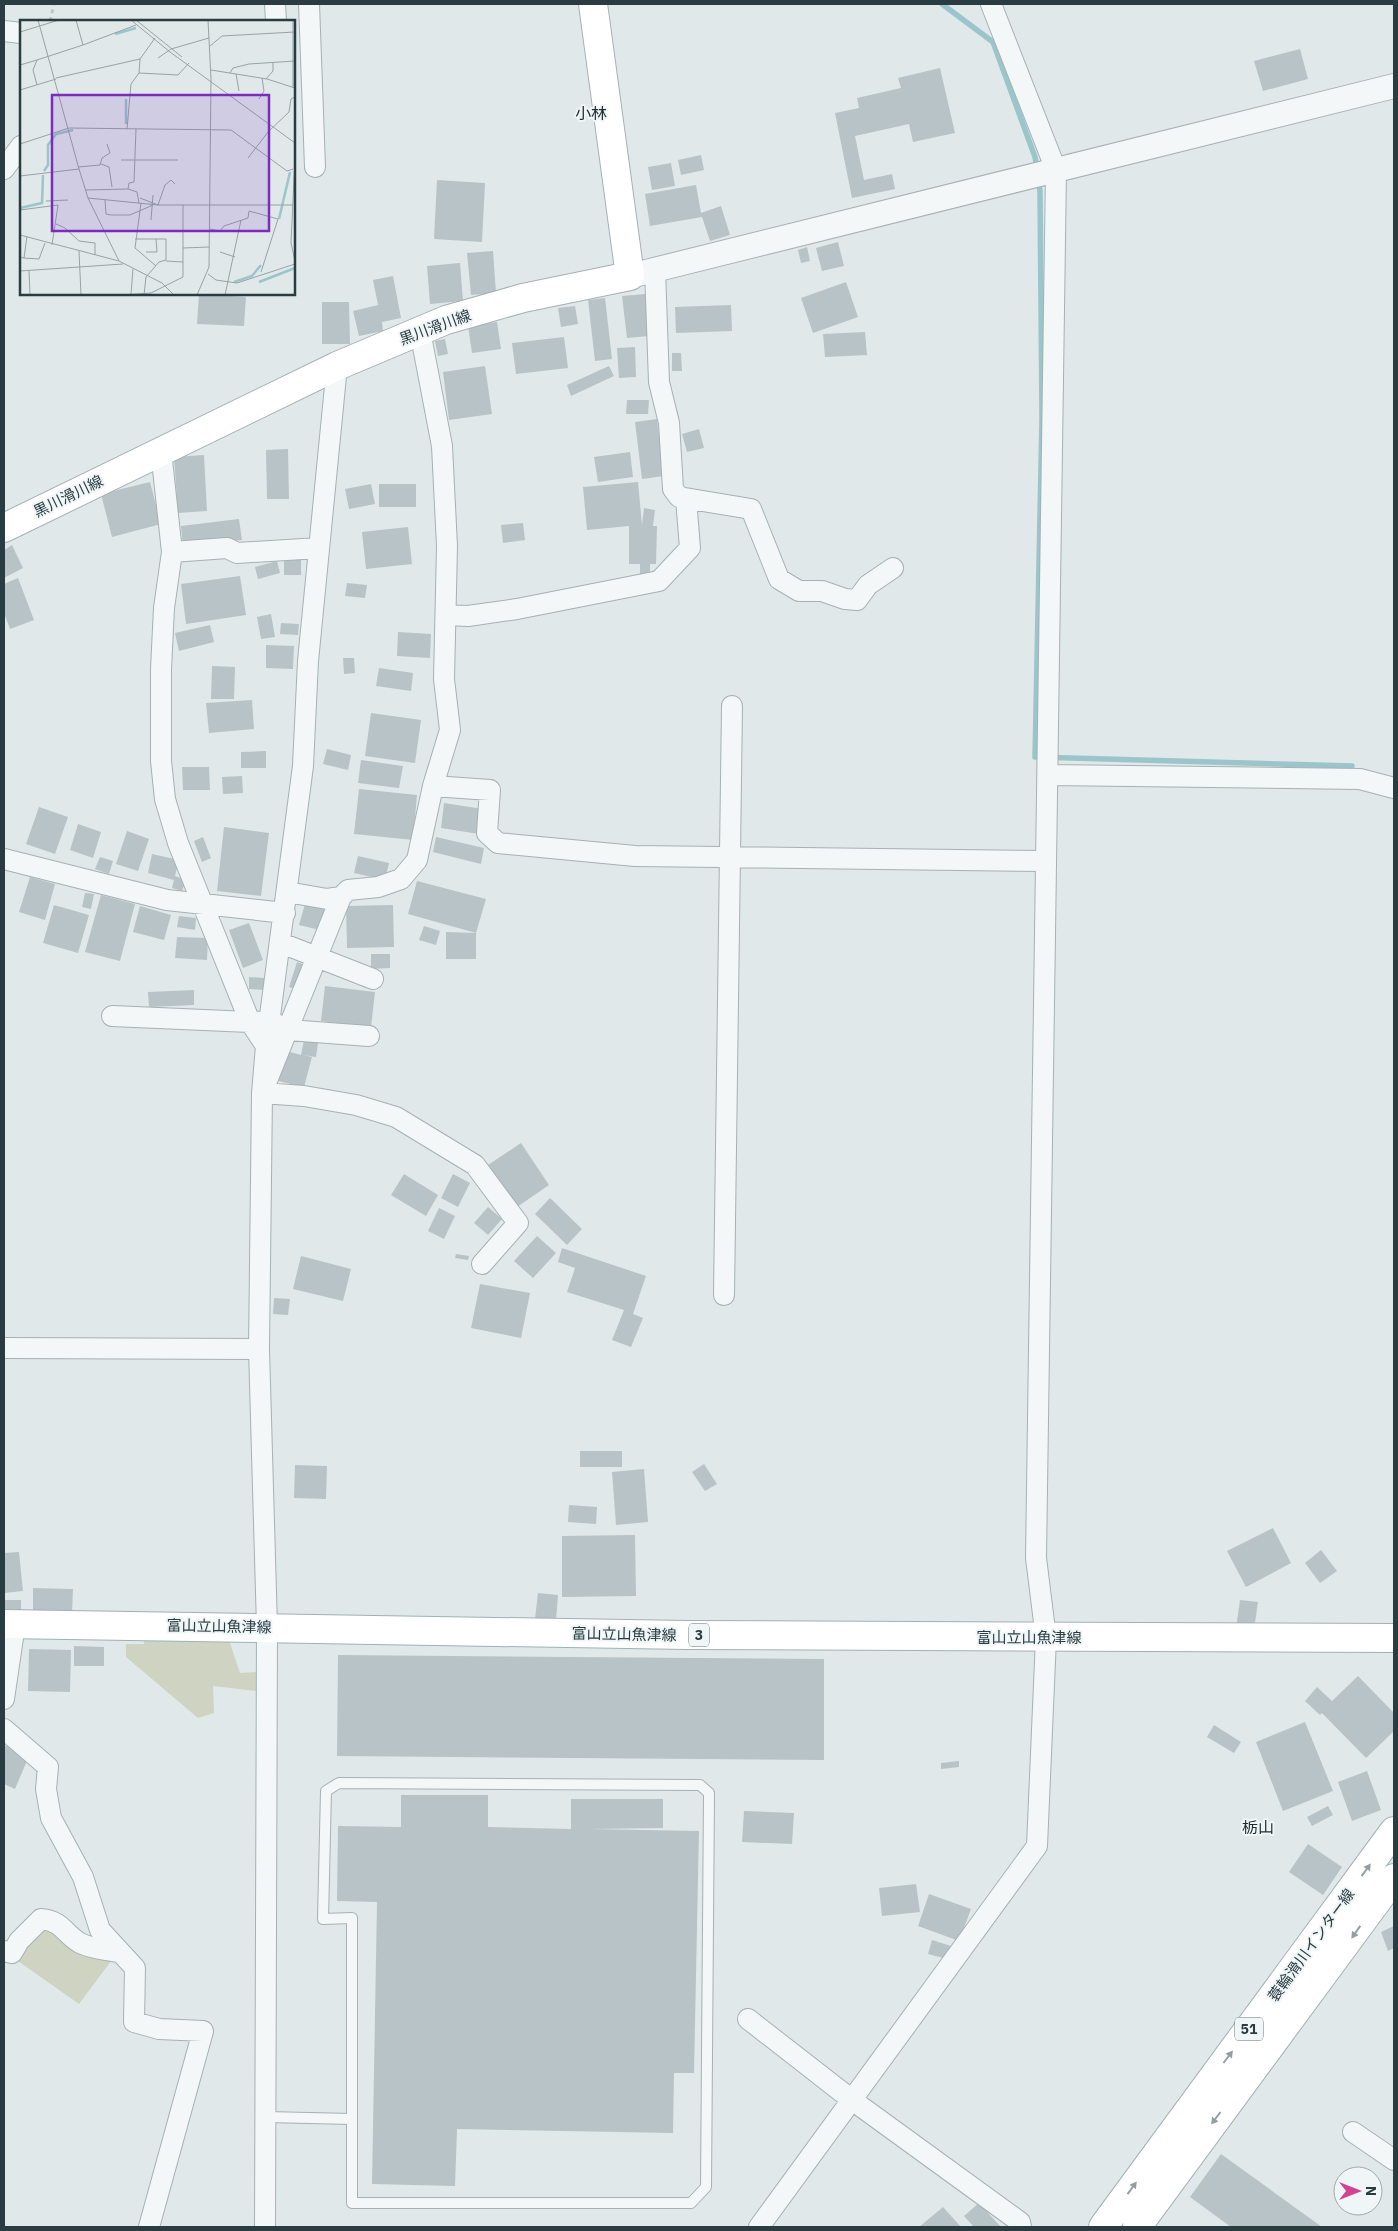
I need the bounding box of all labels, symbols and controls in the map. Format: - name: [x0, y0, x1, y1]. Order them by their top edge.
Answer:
- inset map: [20, 20, 295, 295]
- district label: 小林: [575, 103, 607, 123]
- street label: 黒川滑川線: [397, 305, 473, 349]
- street label: 黒川滑川線: [30, 471, 106, 521]
- street label: 富山立山魚津線: [166, 1616, 272, 1636]
- street label: 富山立山魚津線: [571, 1624, 677, 1644]
- road number: 3: [689, 1624, 709, 1646]
- street label: 富山立山魚津線: [976, 1628, 1082, 1647]
- district label: 栃山: [1242, 1817, 1274, 1837]
- one-way arrow: [1361, 1863, 1371, 1877]
- street label: 蓑輪滑川インター線: [1264, 1885, 1358, 2005]
- one-way arrow: [1351, 1925, 1361, 1938]
- road number: 51: [1235, 2018, 1263, 2040]
- one-way arrow: [1223, 2050, 1233, 2064]
- one-way arrow: [1211, 2111, 1222, 2124]
- north arrow: [1333, 2166, 1383, 2216]
- one-way arrow: [1127, 2181, 1137, 2195]
- text: N: [1362, 2186, 1380, 2196]

